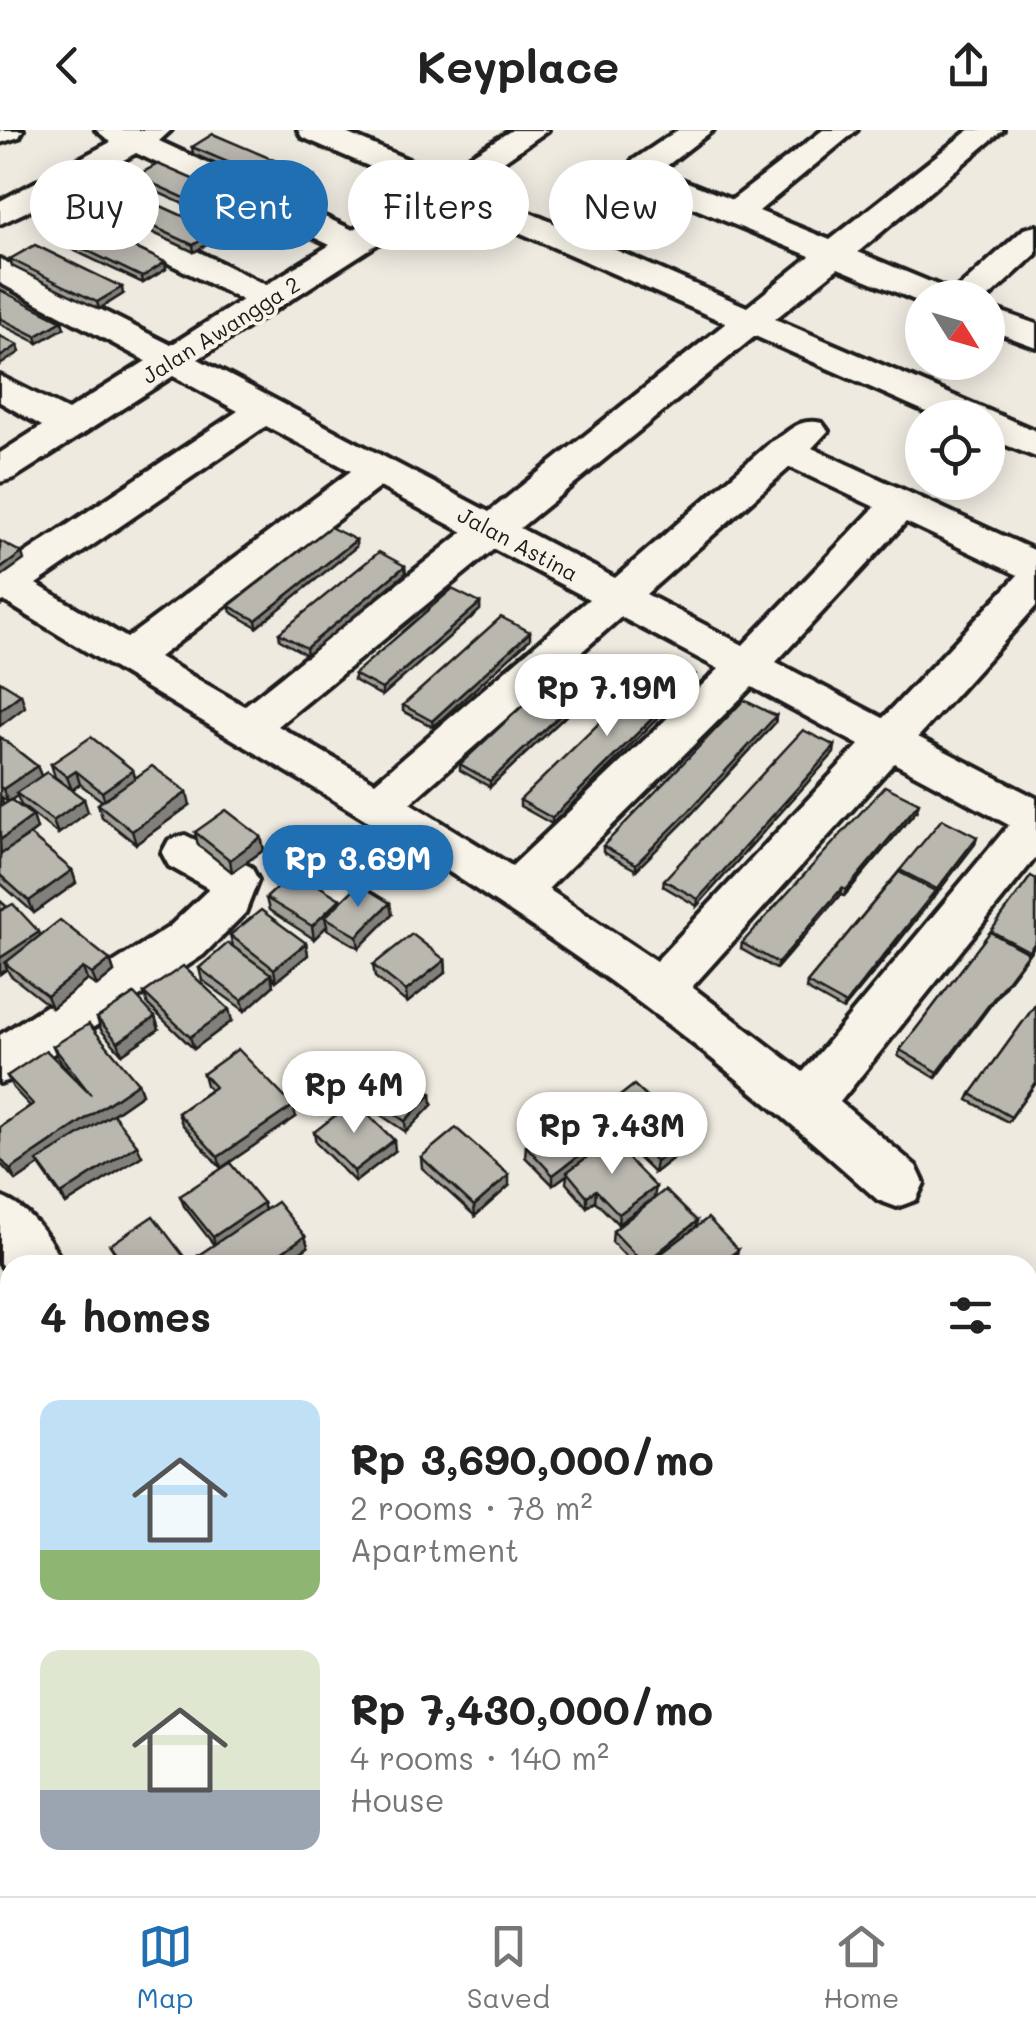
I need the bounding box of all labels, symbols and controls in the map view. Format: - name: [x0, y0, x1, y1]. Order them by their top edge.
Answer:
- text: Keyplace: [417, 36, 619, 94]
- icon: back: [40, 38, 95, 93]
- icon: share: [941, 38, 996, 93]
- chip: Buy: [30, 160, 159, 250]
- chip: Rent: [179, 160, 328, 250]
- chip: Filters: [348, 160, 529, 250]
- chip: New: [549, 160, 693, 250]
- street label: Jalan Awangga 2: [136, 269, 305, 390]
- north arrow: [905, 280, 1005, 380]
- map controls: [905, 280, 1005, 500]
- button: locate: [905, 400, 1005, 500]
- street label: Jalan Astina: [453, 500, 584, 587]
- pin: Rp 7.19M: [504, 654, 710, 739]
- text: Rp 7.19M: [537, 665, 677, 707]
- pin: Rp 3.69M: [255, 825, 461, 910]
- text: Rp 3.69M: [284, 836, 432, 878]
- pin: Rp 4M: [284, 1051, 424, 1136]
- text: Rp 4M: [304, 1062, 404, 1104]
- pin: Rp 7.43M: [509, 1092, 715, 1177]
- text: Rp 7.43M: [539, 1103, 685, 1145]
- text: 4 homes: [40, 1288, 211, 1343]
- icon: filters: [943, 1288, 998, 1343]
- text: Rp 3,690,000/mo: [350, 1431, 714, 1486]
- icon: home: [120, 1440, 240, 1560]
- text: 2 rooms · 78 m²: [350, 1486, 593, 1528]
- text: Apartment: [350, 1528, 519, 1570]
- text: Rp 7,430,000/mo: [350, 1681, 713, 1736]
- icon: home: [120, 1690, 240, 1810]
- text: 4 rooms · 140 m²: [350, 1736, 609, 1778]
- text: House: [350, 1778, 445, 1820]
- tab: Map: [137, 1919, 194, 2015]
- tab: Saved: [467, 1919, 550, 2015]
- tab: Home: [823, 1919, 899, 2015]

